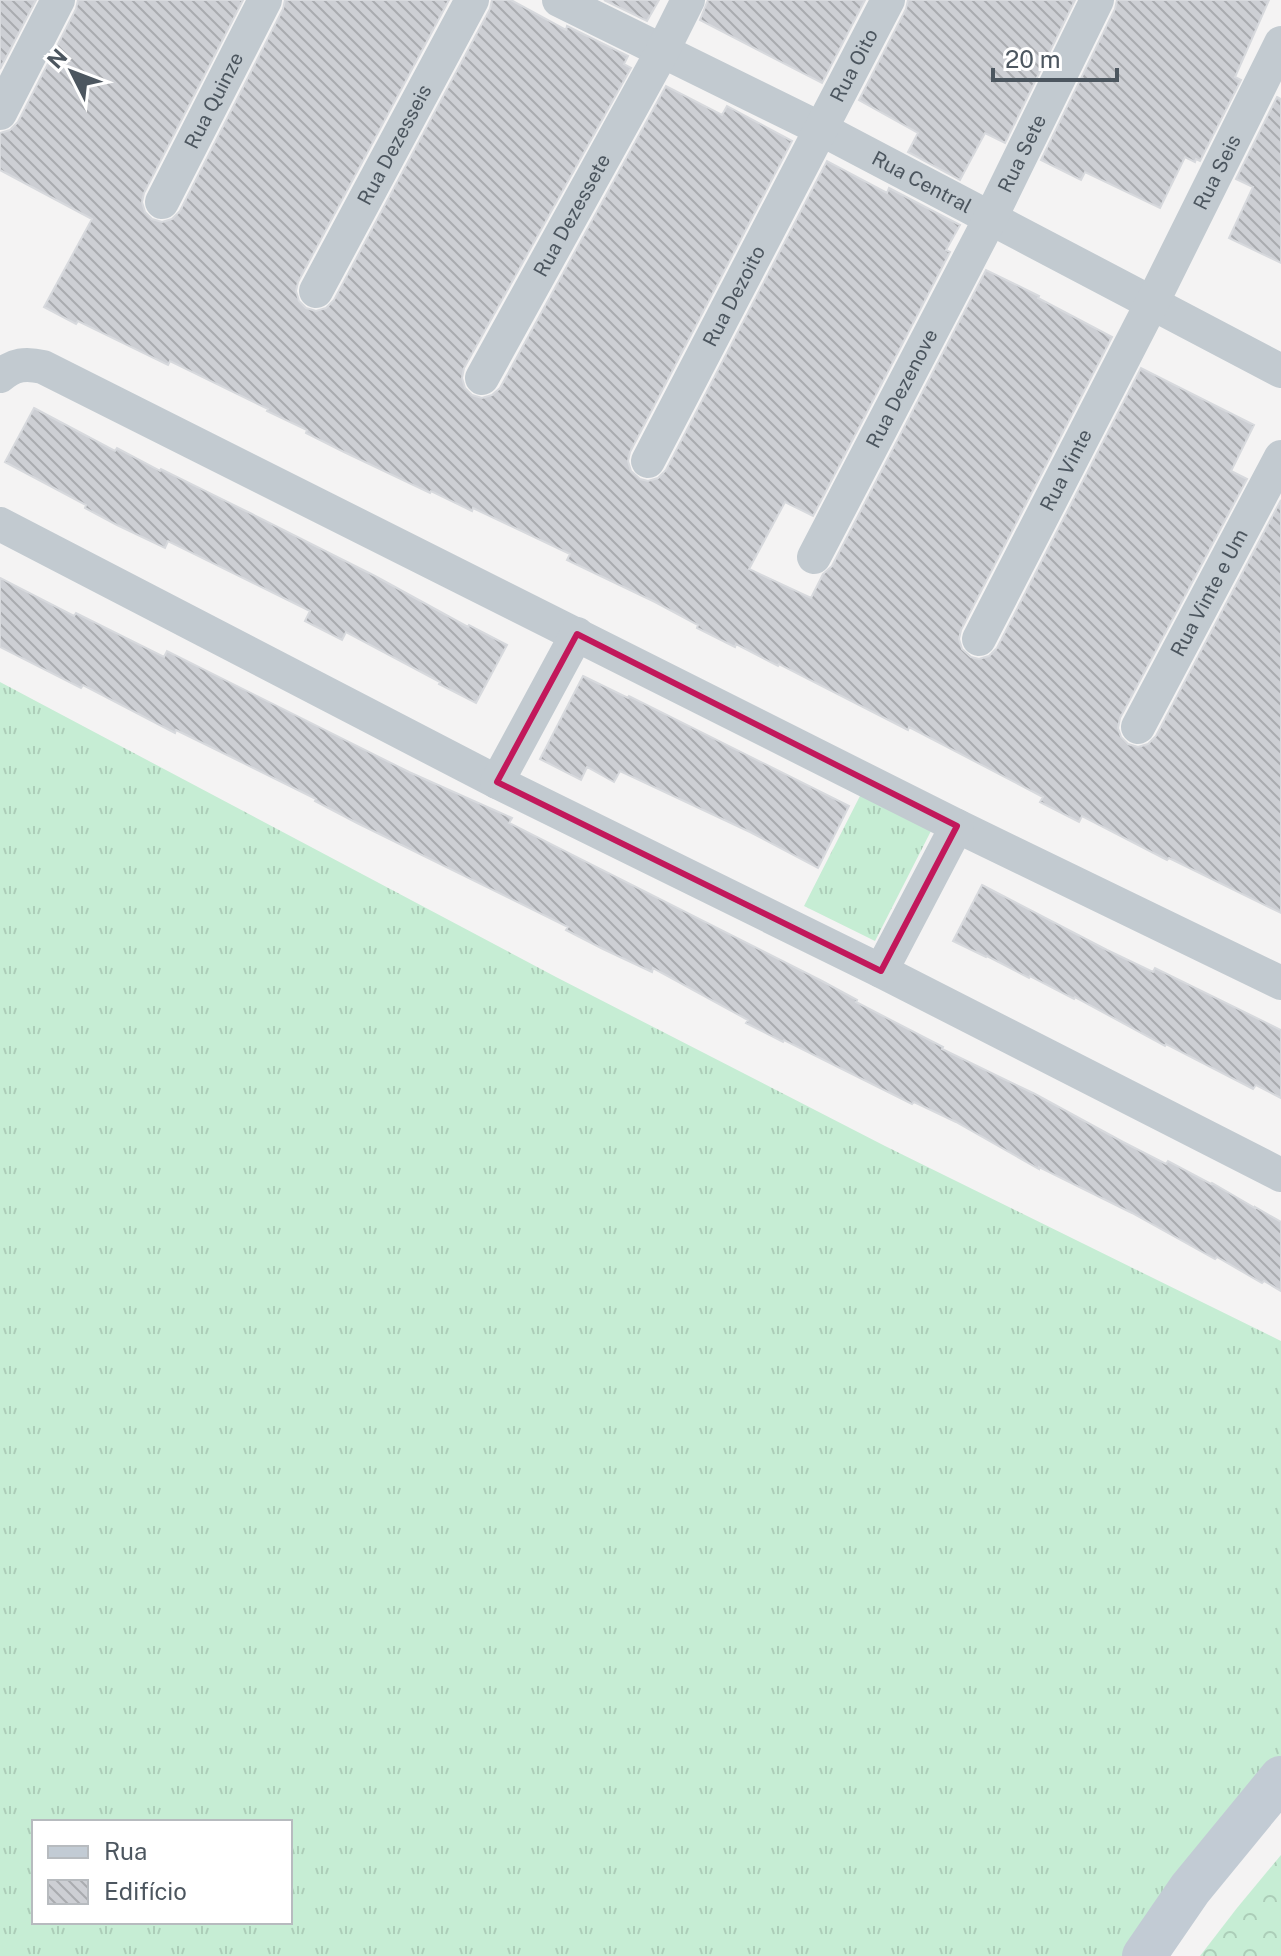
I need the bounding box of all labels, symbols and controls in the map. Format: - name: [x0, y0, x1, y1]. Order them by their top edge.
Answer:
- street label: Rua Oito: [825, 25, 883, 106]
- north arrow: [32, 32, 112, 112]
- scale bar: [993, 32, 1117, 82]
- text: N: [42, 44, 73, 74]
- text: 20 m: [1005, 45, 1061, 73]
- street label: Rua Quinze: [179, 48, 248, 153]
- street label: Rua Dezesseis: [352, 80, 437, 209]
- street label: Rua Sete: [993, 110, 1051, 197]
- street label: Rua Seis: [1188, 131, 1246, 214]
- street label: Rua Central: [868, 146, 976, 218]
- street label: Rua Dezessete: [528, 150, 615, 281]
- street label: Rua Dezoito: [698, 241, 770, 351]
- street label: Rua Dezenove: [861, 325, 943, 452]
- street label: Rua Vinte: [1035, 425, 1097, 515]
- street label: Rua Vinte e Um: [1166, 525, 1253, 661]
- legend: [32, 1820, 292, 1924]
- text: Rua: [104, 1837, 147, 1865]
- text: Edifício: [104, 1877, 187, 1905]

